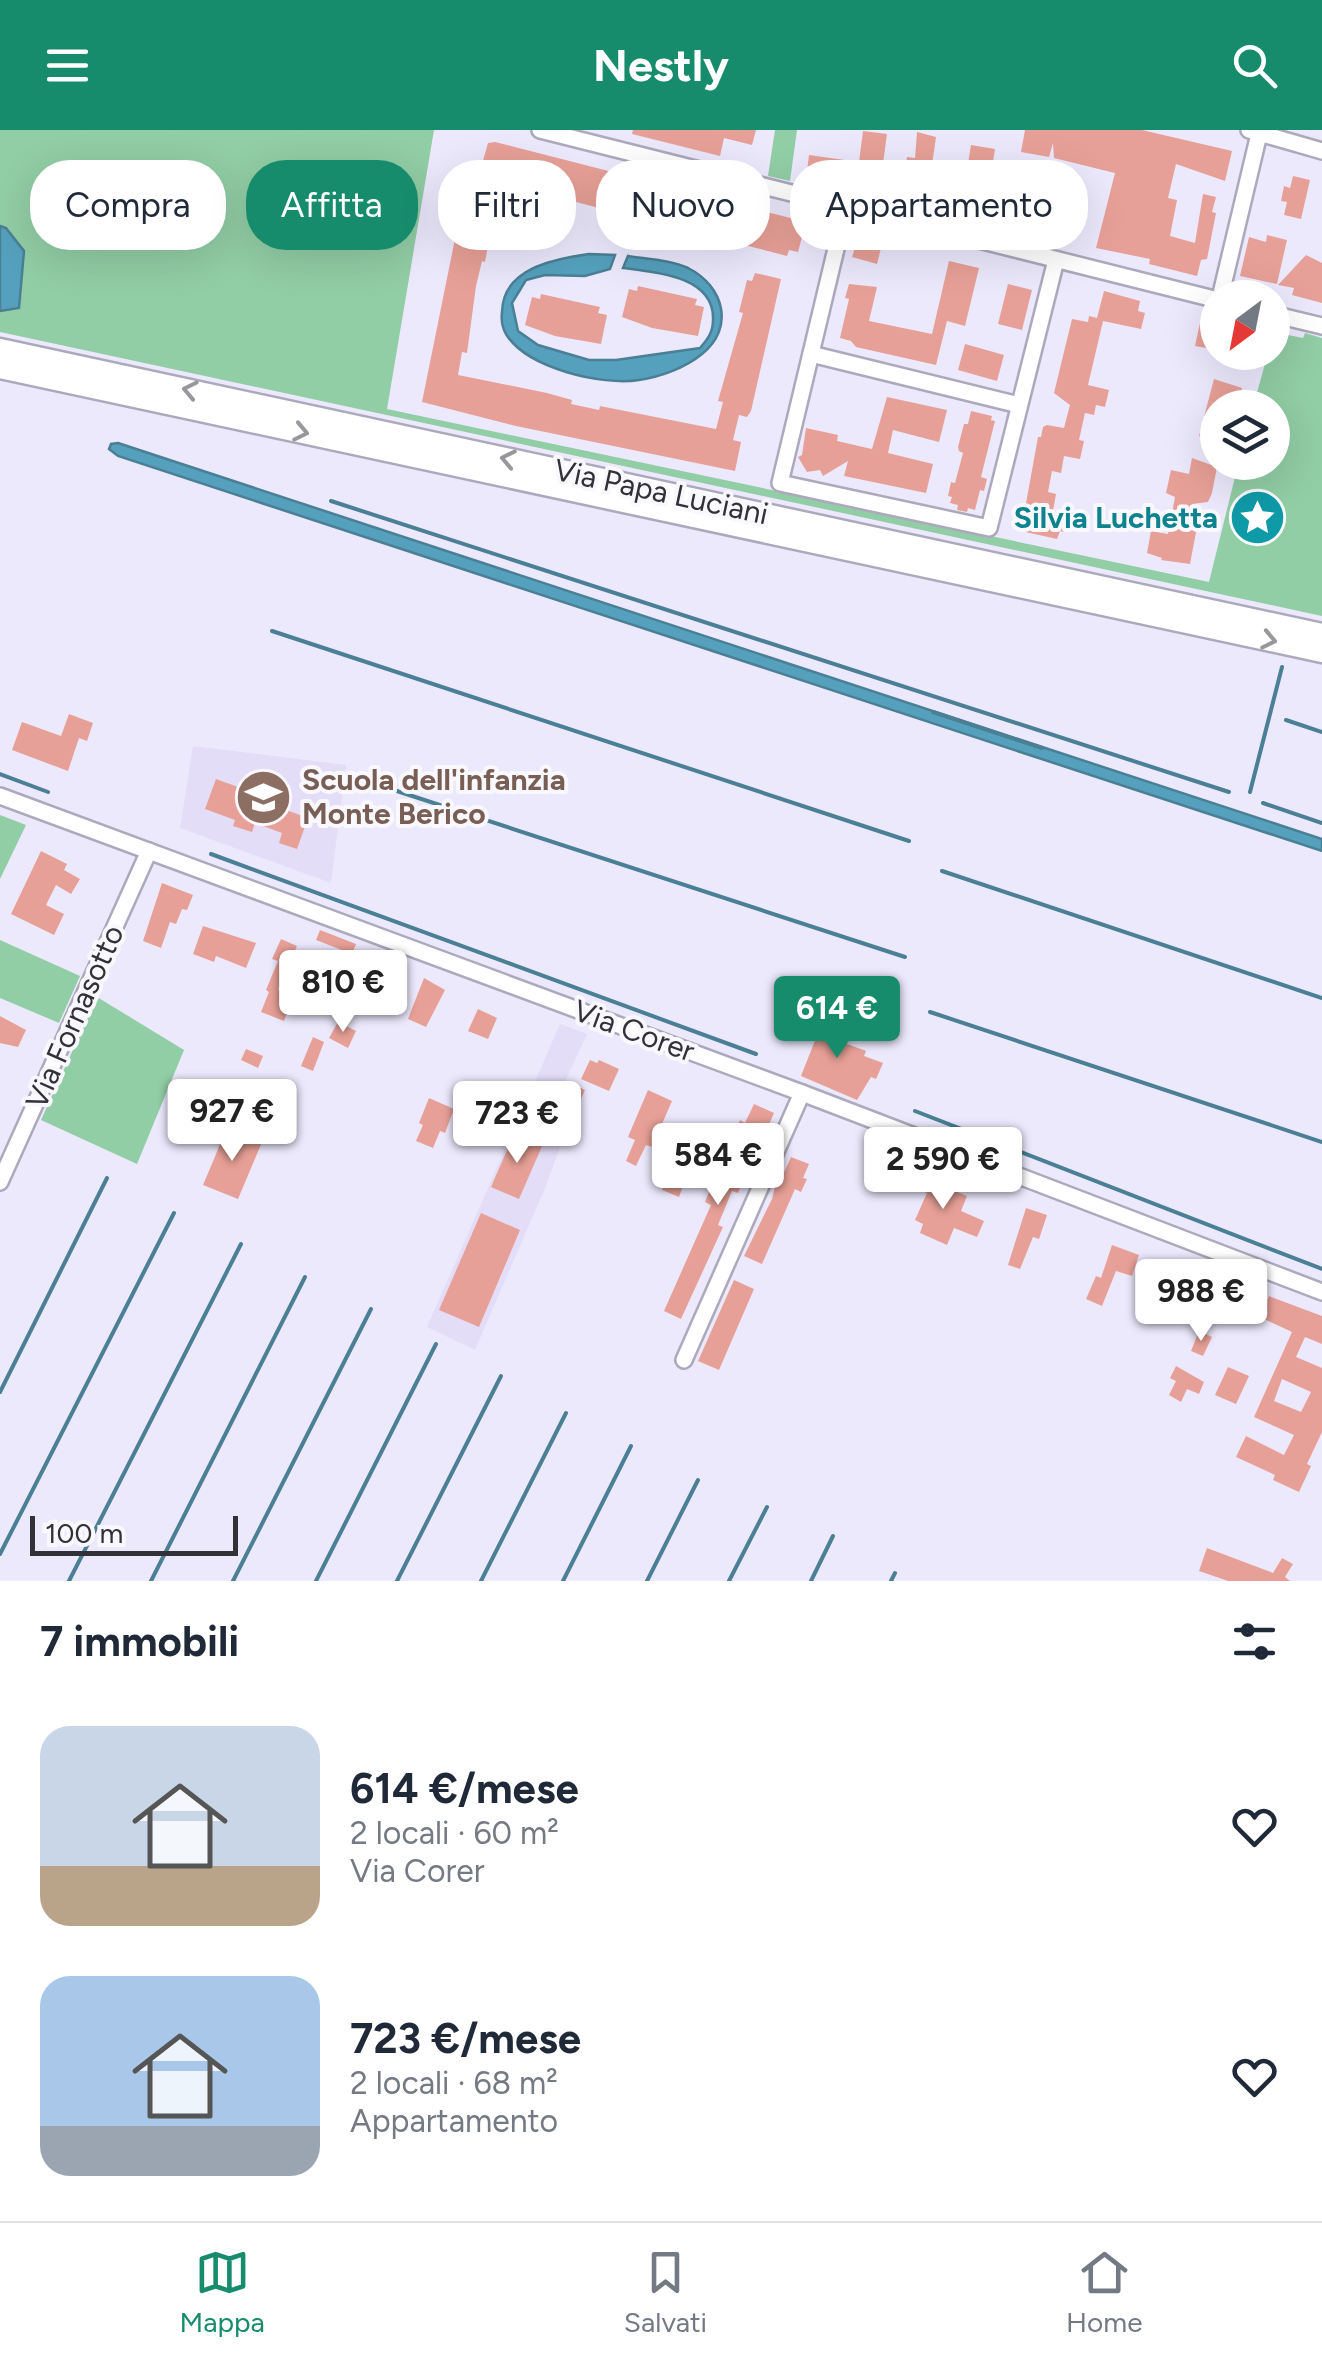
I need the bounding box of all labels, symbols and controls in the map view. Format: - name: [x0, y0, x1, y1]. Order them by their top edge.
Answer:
- icon: menu: [40, 38, 95, 93]
- text: Nestly: [593, 38, 729, 92]
- icon: search: [1227, 38, 1282, 93]
- chip: Compra: [30, 160, 226, 250]
- chip: Affitta: [246, 160, 418, 250]
- chip: Filtri: [438, 160, 576, 250]
- chip: Nuovo: [596, 160, 770, 250]
- chip: Appartamento: [790, 160, 1088, 250]
- north arrow: [1200, 280, 1290, 370]
- map controls: [1200, 280, 1290, 480]
- one-way arrow: [182, 381, 199, 402]
- button: layers: [1200, 390, 1290, 480]
- one-way arrow: [292, 421, 309, 442]
- one-way arrow: [500, 449, 517, 470]
- street label: Via Papa Luciani: [551, 451, 771, 532]
- place icon: Silvia Luchetta: [1227, 488, 1287, 548]
- place label: Silvia Luchetta: [1014, 499, 1218, 536]
- one-way arrow: [1260, 629, 1277, 650]
- place label: Scuola dell'infanzia Monte Berico: [302, 761, 566, 832]
- school or university icon: Scuola dell'infanzia Monte Berico: [233, 767, 293, 827]
- street label: Via Fornasotto: [17, 919, 132, 1115]
- pin: 810 €: [273, 950, 413, 1035]
- text: 810 €: [301, 963, 385, 1001]
- pin: 614 €: [767, 976, 907, 1061]
- text: 614 €: [796, 989, 878, 1027]
- street label: Via Corer: [569, 992, 700, 1069]
- pin: 927 €: [162, 1079, 302, 1164]
- pin: 723 €: [447, 1081, 587, 1166]
- text: 927 €: [190, 1092, 274, 1130]
- text: 723 €: [475, 1094, 559, 1132]
- pin: 584 €: [648, 1123, 788, 1208]
- pin: 2 590 €: [851, 1127, 1035, 1212]
- text: 584 €: [674, 1136, 762, 1174]
- text: 2 590 €: [886, 1140, 1000, 1178]
- pin: 988 €: [1131, 1259, 1271, 1344]
- text: 988 €: [1157, 1272, 1245, 1310]
- scale bar: [30, 1511, 238, 1556]
- text: 100 m: [45, 1516, 123, 1550]
- icon: filters: [1227, 1614, 1282, 1669]
- text: 7 immobili: [40, 1616, 239, 1667]
- text: 614 €/mese: [350, 1763, 579, 1814]
- icon: home: [120, 1766, 240, 1886]
- icon: heart: [1227, 1799, 1282, 1854]
- text: 2 locali · 60 m²: [350, 1814, 559, 1852]
- text: Via Corer: [350, 1852, 485, 1890]
- text: 723 €/mese: [350, 2013, 581, 2064]
- icon: home: [120, 2016, 240, 2136]
- icon: heart: [1227, 2049, 1282, 2104]
- text: 2 locali · 68 m²: [350, 2064, 558, 2102]
- text: Appartamento: [350, 2102, 558, 2140]
- tab: Mappa: [180, 2245, 265, 2339]
- tab: Salvati: [624, 2245, 707, 2339]
- tab: Home: [1066, 2245, 1142, 2339]

